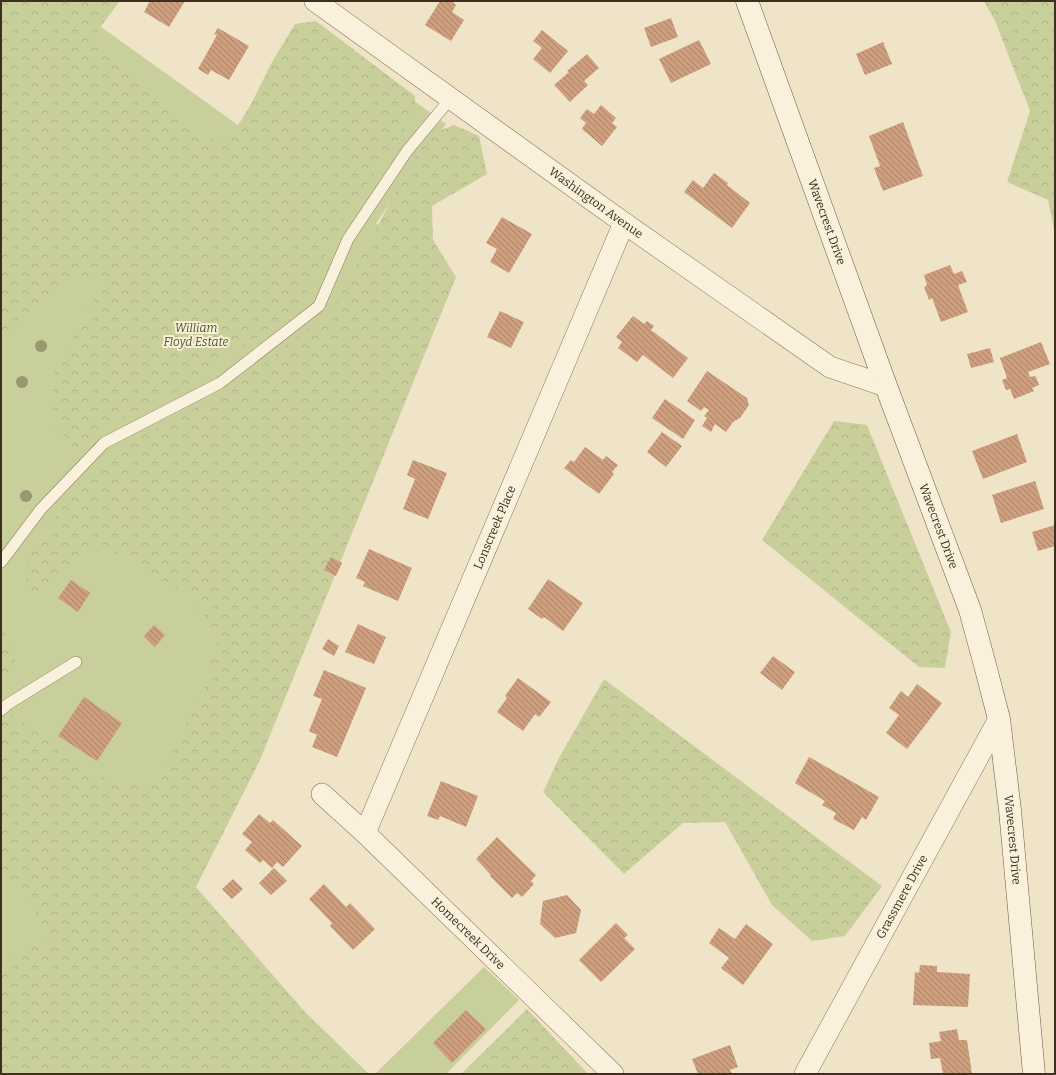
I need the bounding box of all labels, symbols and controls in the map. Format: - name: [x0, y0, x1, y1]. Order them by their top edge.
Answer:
- street label: Washington Avenue: [546, 164, 646, 241]
- street label: Wavecrest Drive: [805, 177, 849, 267]
- park label: William Floyd Estate: [163, 321, 229, 349]
- street label: Wavecrest Drive: [916, 482, 961, 571]
- street label: Lonscreek Place: [471, 483, 519, 571]
- street label: Wavecrest Drive: [1001, 794, 1024, 885]
- street label: Grassmere Drive: [873, 852, 930, 941]
- street label: Homecreek Drive: [428, 894, 508, 972]

